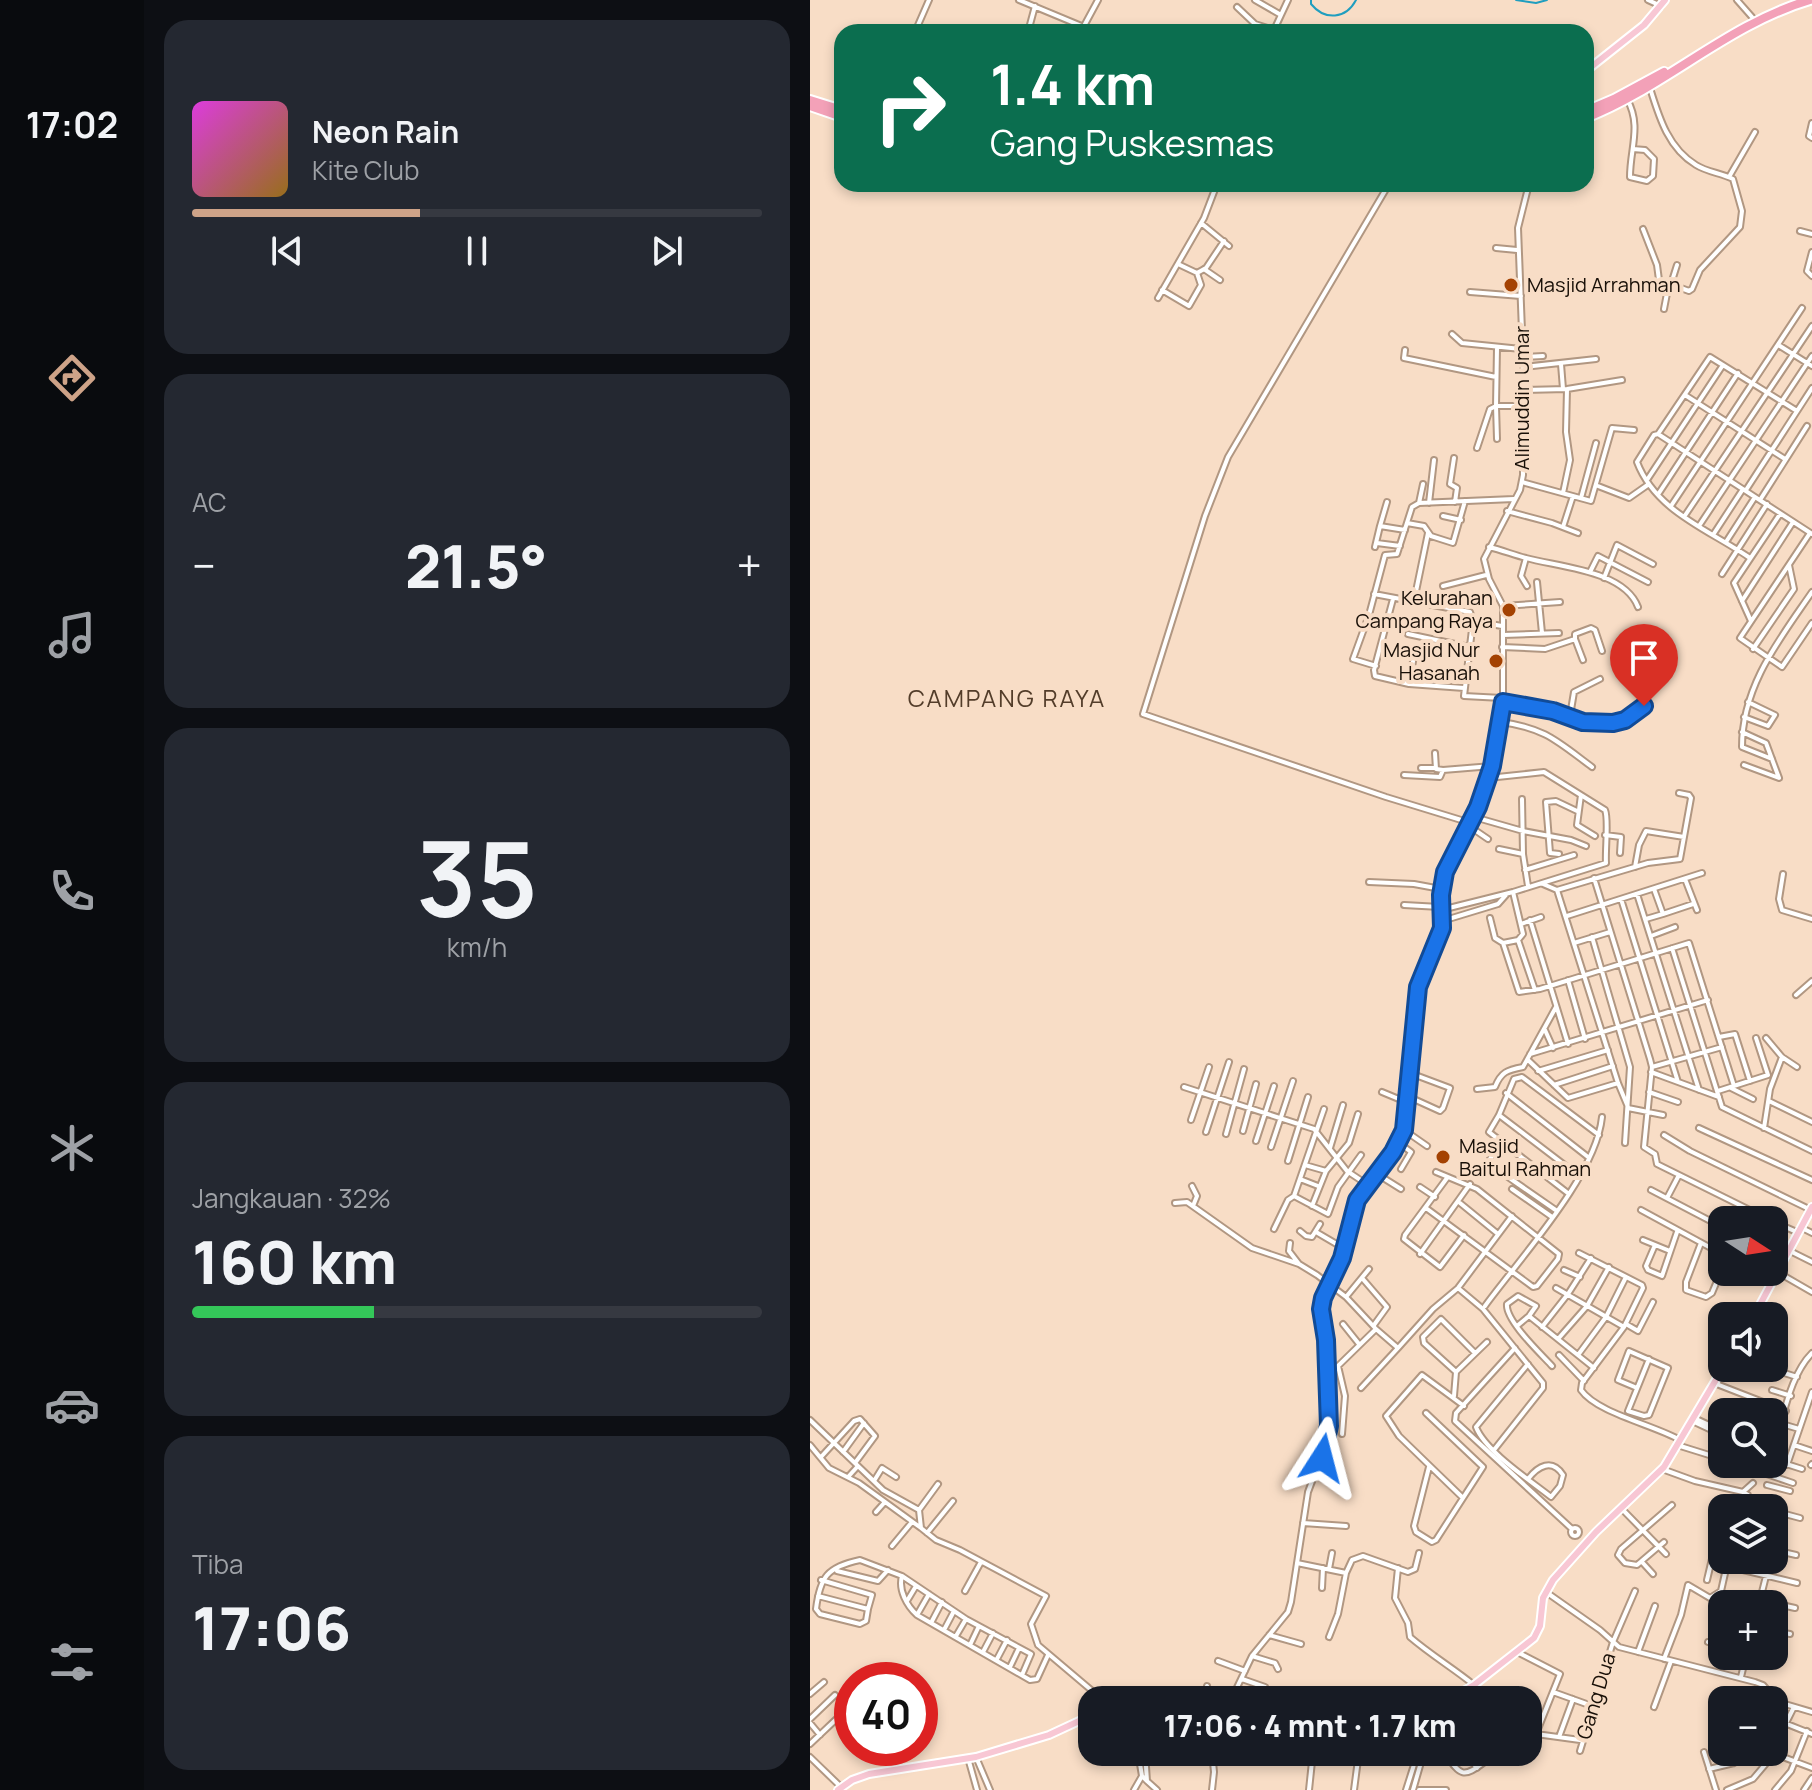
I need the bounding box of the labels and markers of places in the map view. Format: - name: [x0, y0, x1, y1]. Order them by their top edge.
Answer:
- place label: Masjid Arrahman: [1527, 271, 1681, 298]
- marker: Masjid Arrahman: [1502, 276, 1520, 294]
- place label: Kelurahan Campang Raya: [1356, 584, 1493, 634]
- marker: Kelurahan Campang Raya: [1500, 601, 1518, 619]
- pin: [1610, 624, 1678, 706]
- place label: Masjid Nur Hasanah: [1383, 636, 1480, 686]
- marker: Masjid Nur Hasanah: [1487, 652, 1505, 670]
- place label: Masjid Baitul Rahman: [1459, 1132, 1591, 1182]
- marker: Masjid Baitul Rahman: [1434, 1148, 1452, 1166]

